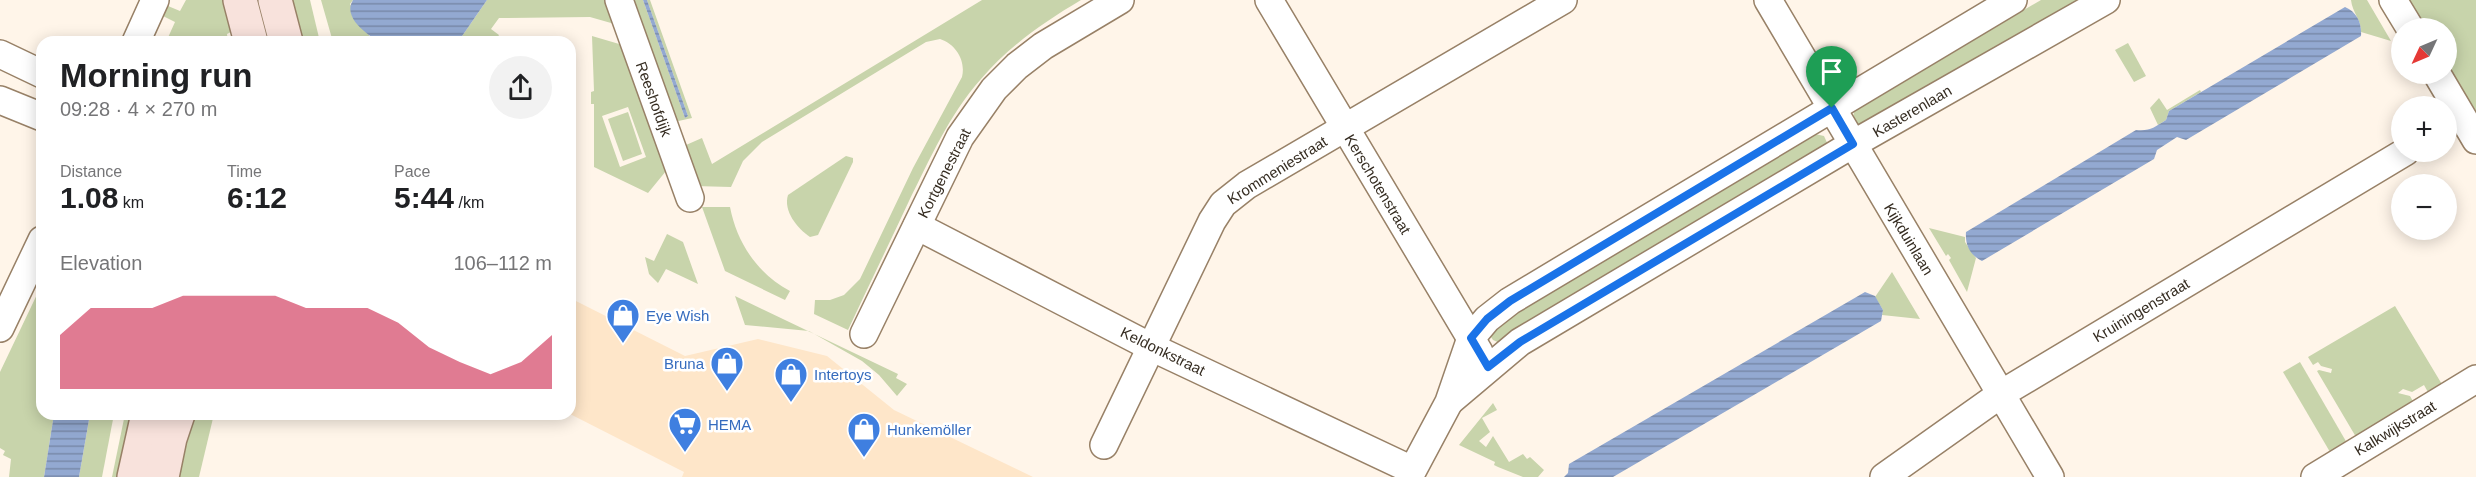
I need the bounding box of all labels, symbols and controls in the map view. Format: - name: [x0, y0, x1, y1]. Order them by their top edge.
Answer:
- north arrow: [2391, 18, 2457, 84]
- map controls: [2391, 18, 2457, 240]
- pin: [1806, 46, 1857, 108]
- icon: arrive: [1815, 55, 1848, 88]
- button: share: [489, 56, 552, 119]
- text: Morning run: [60, 57, 252, 94]
- street label: Reeshofdijk: [633, 59, 676, 139]
- street label: Kasterenlaan: [1869, 82, 1955, 140]
- button: +: [2391, 96, 2457, 162]
- text: 09:28 · 4 × 270 m: [60, 98, 217, 120]
- street label: Kortgenestraat: [914, 125, 974, 221]
- street label: Kerschotenstraat: [1342, 131, 1415, 238]
- street label: Krommeniestraat: [1224, 132, 1331, 207]
- text: Distance: [60, 163, 122, 180]
- text: Time: [227, 163, 262, 180]
- text: Pace: [394, 163, 430, 180]
- button: −: [2391, 174, 2457, 240]
- text: 1.08: [60, 181, 118, 214]
- text: 6:12: [227, 181, 287, 214]
- text: 5:44: [394, 181, 454, 214]
- text: km: [118, 194, 144, 211]
- text: /km: [454, 194, 484, 211]
- street label: Kijkduinlaan: [1881, 200, 1937, 278]
- text: Elevation: [60, 252, 142, 274]
- text: 106–112 m: [453, 252, 552, 274]
- street label: Kruiningenstraat: [2090, 274, 2193, 345]
- shop icon: Eye Wish: [605, 297, 641, 344]
- place label: Eye Wish: [646, 307, 709, 324]
- street label: Keldonkstraat: [1118, 323, 1209, 379]
- shop icon: Bruna: [709, 345, 745, 392]
- place label: Bruna: [664, 355, 705, 372]
- shop icon: Intertoys: [773, 356, 809, 403]
- place label: Intertoys: [814, 366, 872, 383]
- street label: Kalkwijkstraat: [2351, 397, 2439, 459]
- supermarket icon: HEMA: [667, 406, 703, 453]
- shop icon: Hunkemöller: [846, 411, 882, 458]
- place label: HEMA: [708, 416, 751, 433]
- place label: Hunkemöller: [887, 421, 971, 438]

